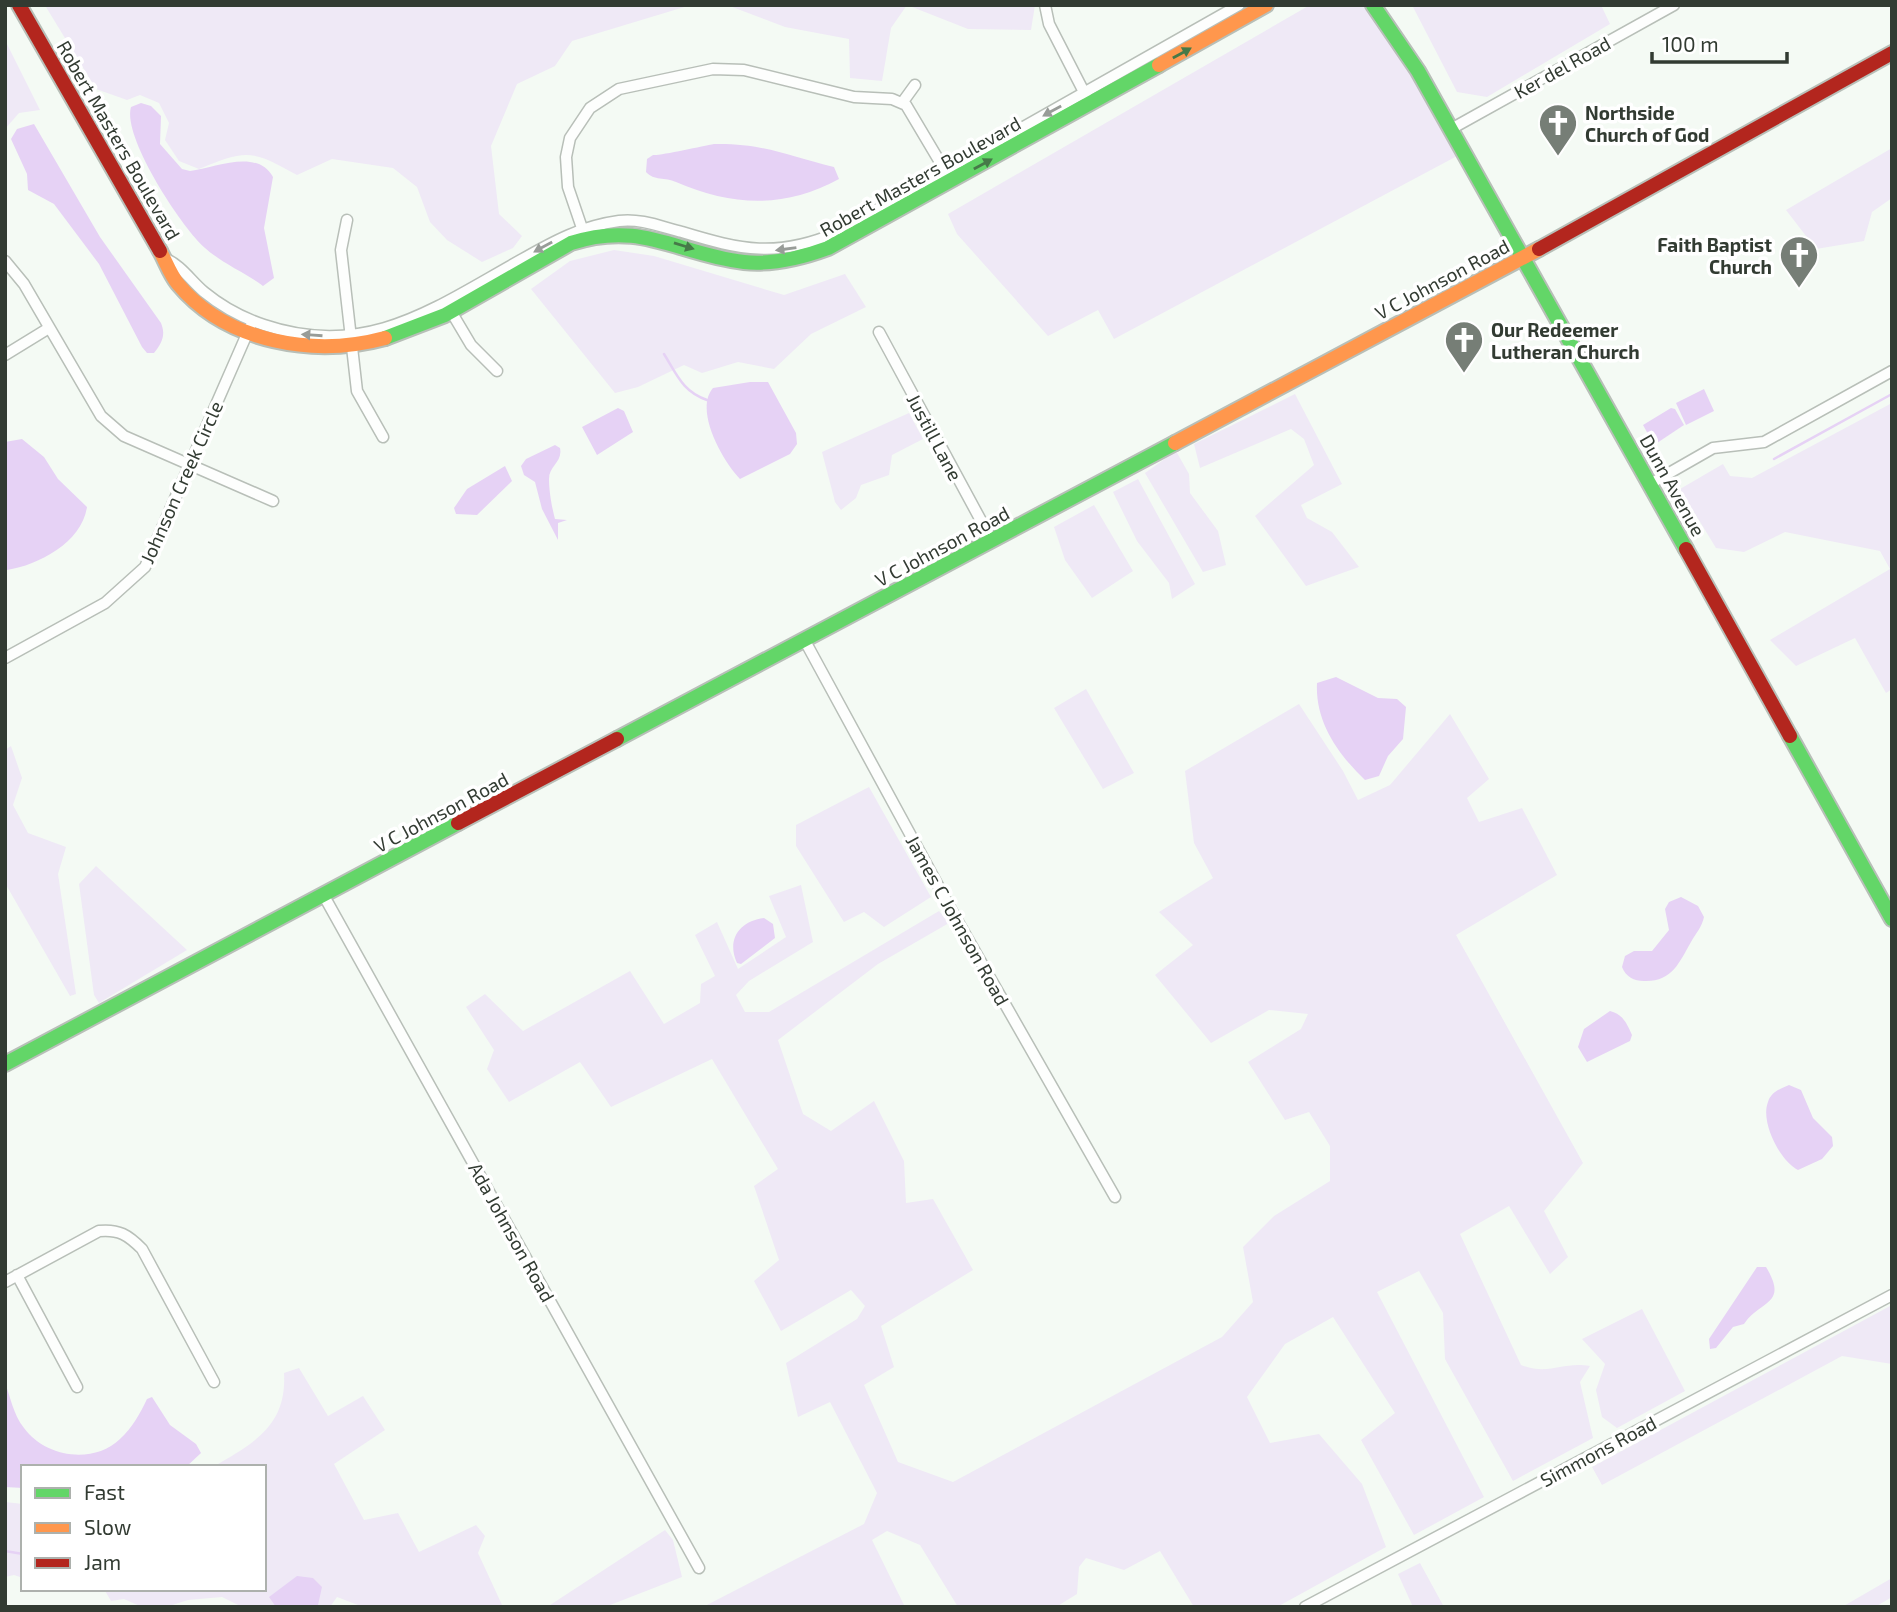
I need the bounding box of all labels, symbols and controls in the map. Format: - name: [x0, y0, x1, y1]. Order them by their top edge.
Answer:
- scale bar: [1652, 21, 1787, 65]
- street label: Ker del Road: [1510, 31, 1614, 103]
- text: 100 m: [1662, 31, 1719, 56]
- street label: Robert Masters Boulevard: [52, 36, 186, 244]
- one-way arrow: [1172, 47, 1191, 59]
- place label: Northside Church of God: [1585, 101, 1709, 146]
- church icon: Northside Church of God: [1537, 102, 1579, 157]
- one-way arrow: [1042, 105, 1062, 117]
- street label: Robert Masters Boulevard: [816, 111, 1024, 241]
- one-way arrow: [974, 158, 993, 170]
- place label: Faith Baptist Church: [1657, 233, 1772, 278]
- street label: V C Johnson Road: [1371, 234, 1513, 324]
- church icon: Faith Baptist Church: [1778, 234, 1820, 289]
- one-way arrow: [533, 241, 553, 253]
- one-way arrow: [673, 241, 694, 252]
- one-way arrow: [775, 243, 797, 254]
- place label: Our Redeemer Lutheran Church: [1491, 318, 1640, 363]
- church icon: Our Redeemer Lutheran Church: [1443, 319, 1485, 374]
- one-way arrow: [301, 329, 323, 340]
- street label: Justill Lane: [902, 389, 968, 485]
- street label: Johnson Creek Circle: [135, 397, 227, 567]
- street label: Dunn Avenue: [1636, 430, 1710, 540]
- street label: V C Johnson Road: [871, 501, 1013, 591]
- street label: V C Johnson Road: [370, 767, 512, 857]
- street label: James C Johnson Road: [902, 831, 1014, 1009]
- street label: Ada Johnson Road: [464, 1158, 560, 1306]
- street label: Simmons Road: [1536, 1411, 1660, 1491]
- legend: [21, 1465, 266, 1591]
- text: Fast: [84, 1479, 125, 1504]
- text: Slow: [84, 1514, 131, 1539]
- text: Jam: [84, 1549, 121, 1574]

